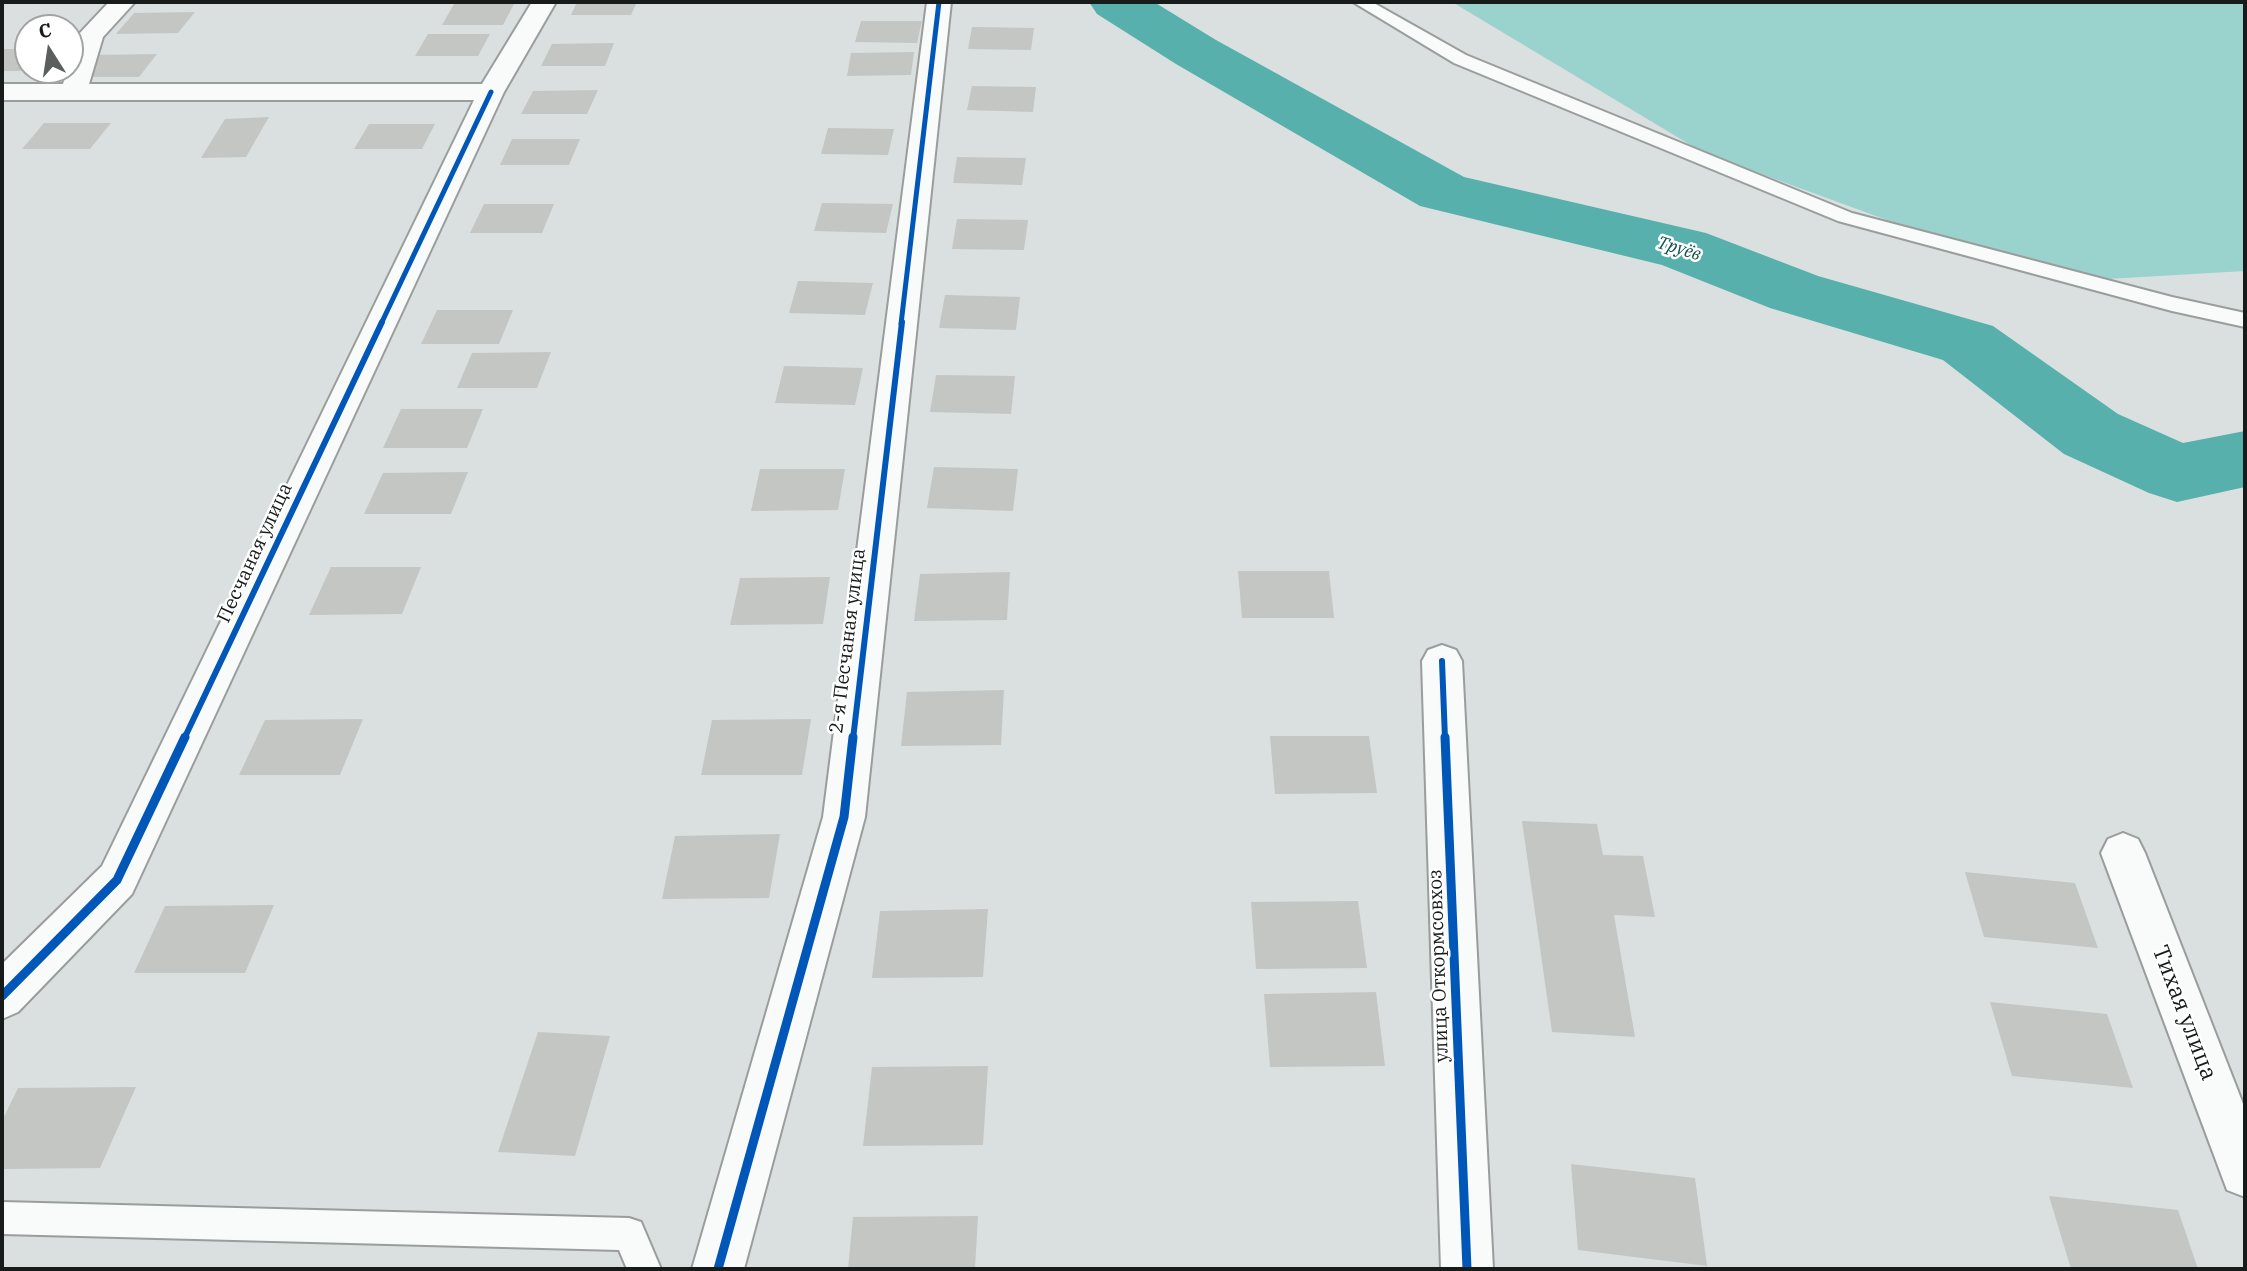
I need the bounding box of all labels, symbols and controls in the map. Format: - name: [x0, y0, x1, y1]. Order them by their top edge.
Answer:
- north arrow: [14, 14, 84, 84]
- text: С: [36, 17, 54, 43]
- water label: Труёв: [1654, 232, 1704, 266]
- street label: Песчаная улица: [213, 479, 297, 627]
- street label: 2-я Песчаная улица: [825, 547, 871, 735]
- street label: улица Откормсовхоз: [1424, 869, 1454, 1063]
- street label: Тихая улица: [2146, 942, 2222, 1084]

